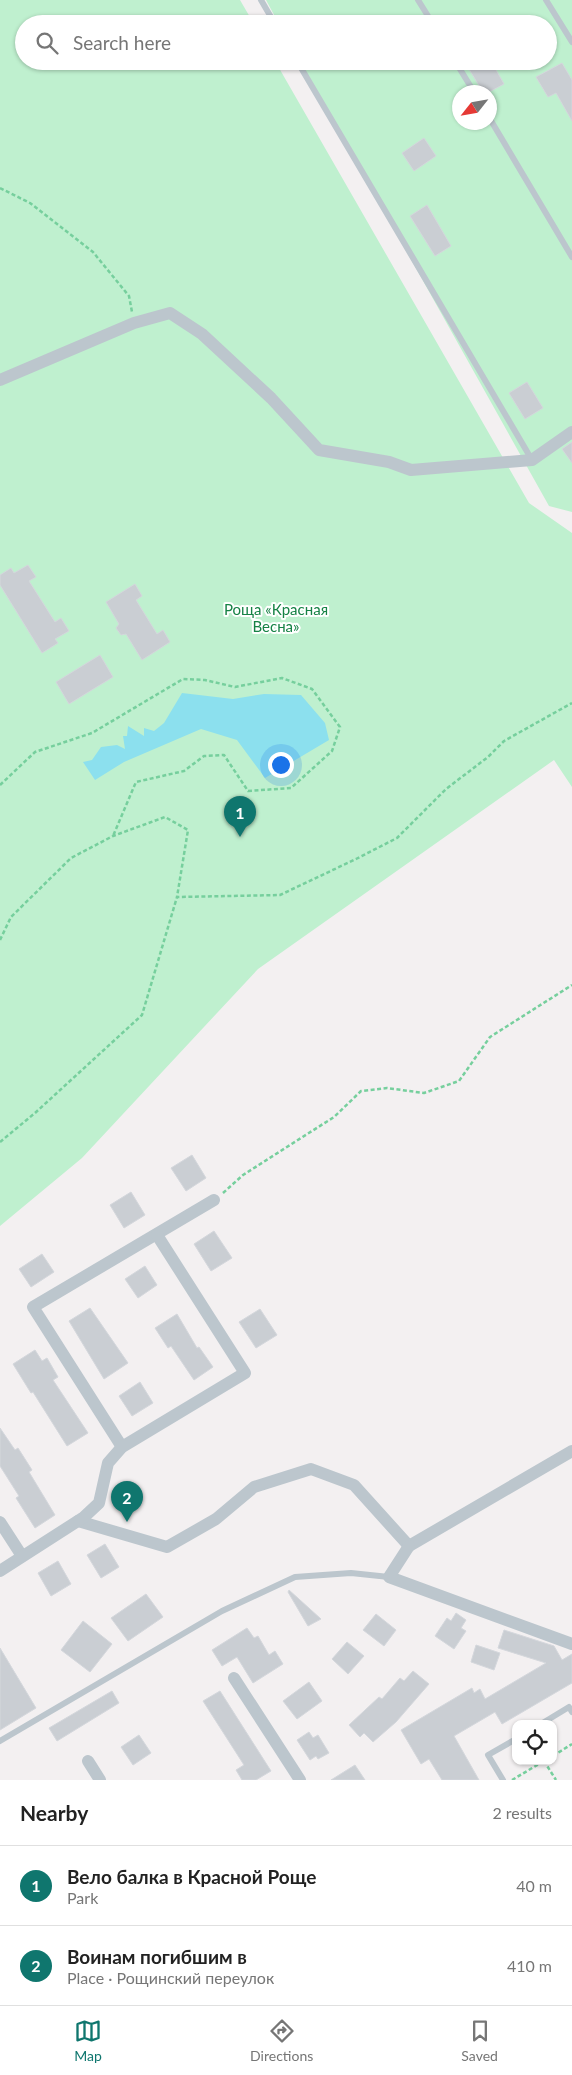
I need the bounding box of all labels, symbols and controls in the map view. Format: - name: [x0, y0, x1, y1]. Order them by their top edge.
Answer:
- search box: [15, 15, 557, 70]
- icon: search: [33, 29, 61, 57]
- text: Search here: [73, 31, 171, 54]
- north arrow: [452, 85, 497, 130]
- park label: Роща «Красная Весна»: [224, 600, 328, 635]
- your location: [268, 752, 294, 778]
- pin: 1: [224, 796, 256, 837]
- pin: 2: [111, 1481, 143, 1522]
- map controls: [512, 1720, 557, 1765]
- button: locate: [512, 1720, 557, 1765]
- text: Nearby: [20, 1800, 88, 1825]
- text: 2 results: [492, 1803, 552, 1822]
- text: Вело балка в Красной Роще: [67, 1865, 316, 1888]
- text: 1: [31, 1876, 41, 1895]
- text: 40 m: [516, 1876, 552, 1895]
- text: Park: [67, 1888, 98, 1907]
- text: Воинам погибшим в: [67, 1945, 247, 1968]
- text: 2: [31, 1956, 41, 1975]
- text: 410 m: [507, 1956, 552, 1975]
- text: Place · Рощинский переулок: [67, 1968, 274, 1987]
- tab: Map: [74, 2017, 102, 2064]
- tab: Directions: [250, 2017, 313, 2064]
- tab: Saved: [461, 2017, 498, 2064]

